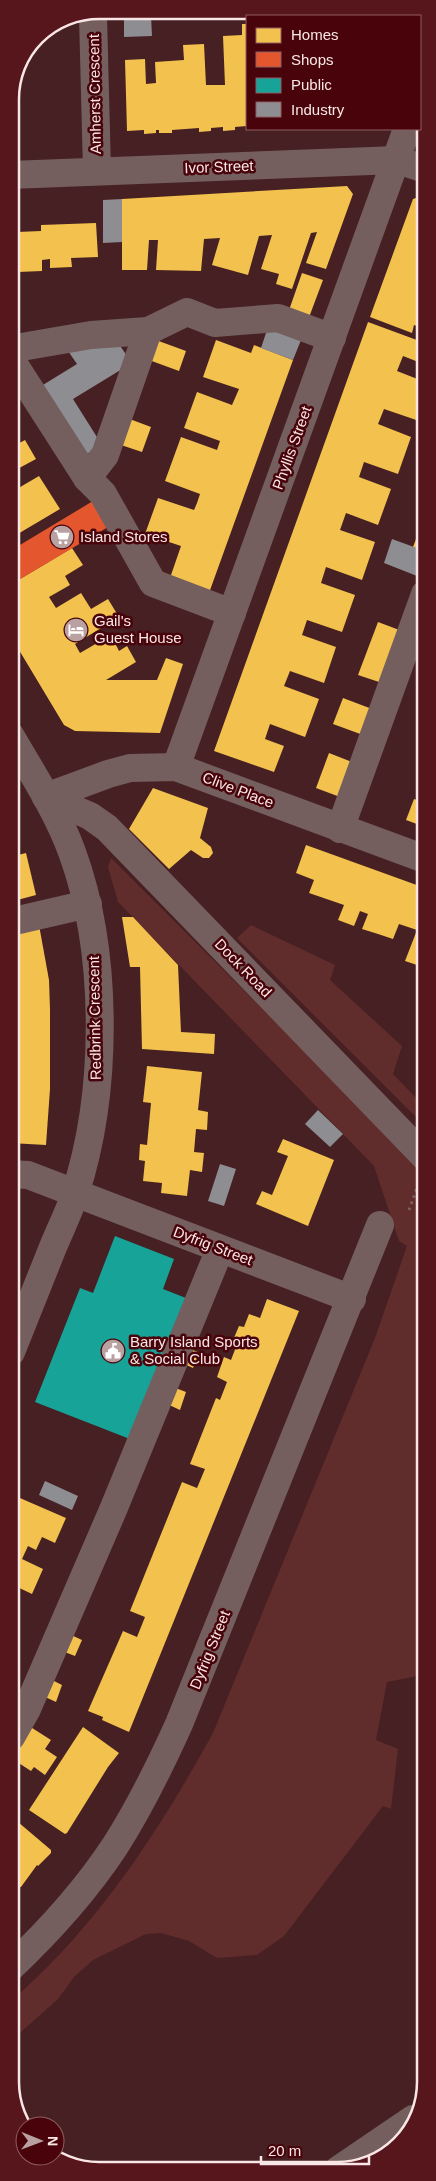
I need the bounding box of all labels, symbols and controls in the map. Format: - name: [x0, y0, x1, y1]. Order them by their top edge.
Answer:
- legend: [246, 15, 421, 130]
- text: Homes: [291, 26, 339, 43]
- street label: Amherst Crescent: [85, 33, 104, 154]
- text: Shops: [291, 51, 334, 68]
- text: Public: [291, 76, 332, 93]
- text: Industry: [291, 101, 345, 118]
- street label: Ivor Street: [184, 157, 255, 176]
- street label: Phyllis Street: [269, 403, 315, 492]
- supermarket icon: Island Stores: [49, 524, 75, 550]
- place label: Island Stores: [80, 528, 168, 545]
- place label: Gail's Guest House: [94, 612, 182, 646]
- hotel icon: Gail's Guest House: [63, 617, 89, 643]
- street label: Clive Place: [200, 768, 276, 811]
- street label: Dock Road: [211, 935, 275, 1000]
- street label: Redbrink Crescent: [85, 955, 104, 1080]
- street label: Dyfrig Street: [171, 1223, 256, 1269]
- place label: Barry Island Sports & Social Club: [130, 1333, 258, 1367]
- public building icon: Barry Island Sports & Social Club: [100, 1338, 126, 1364]
- street label: Dyfrig Street: [186, 1607, 233, 1692]
- north arrow: [15, 2116, 65, 2166]
- scale bar: [261, 2134, 368, 2166]
- text: N: [45, 2136, 61, 2146]
- text: 20 m: [268, 2142, 301, 2159]

